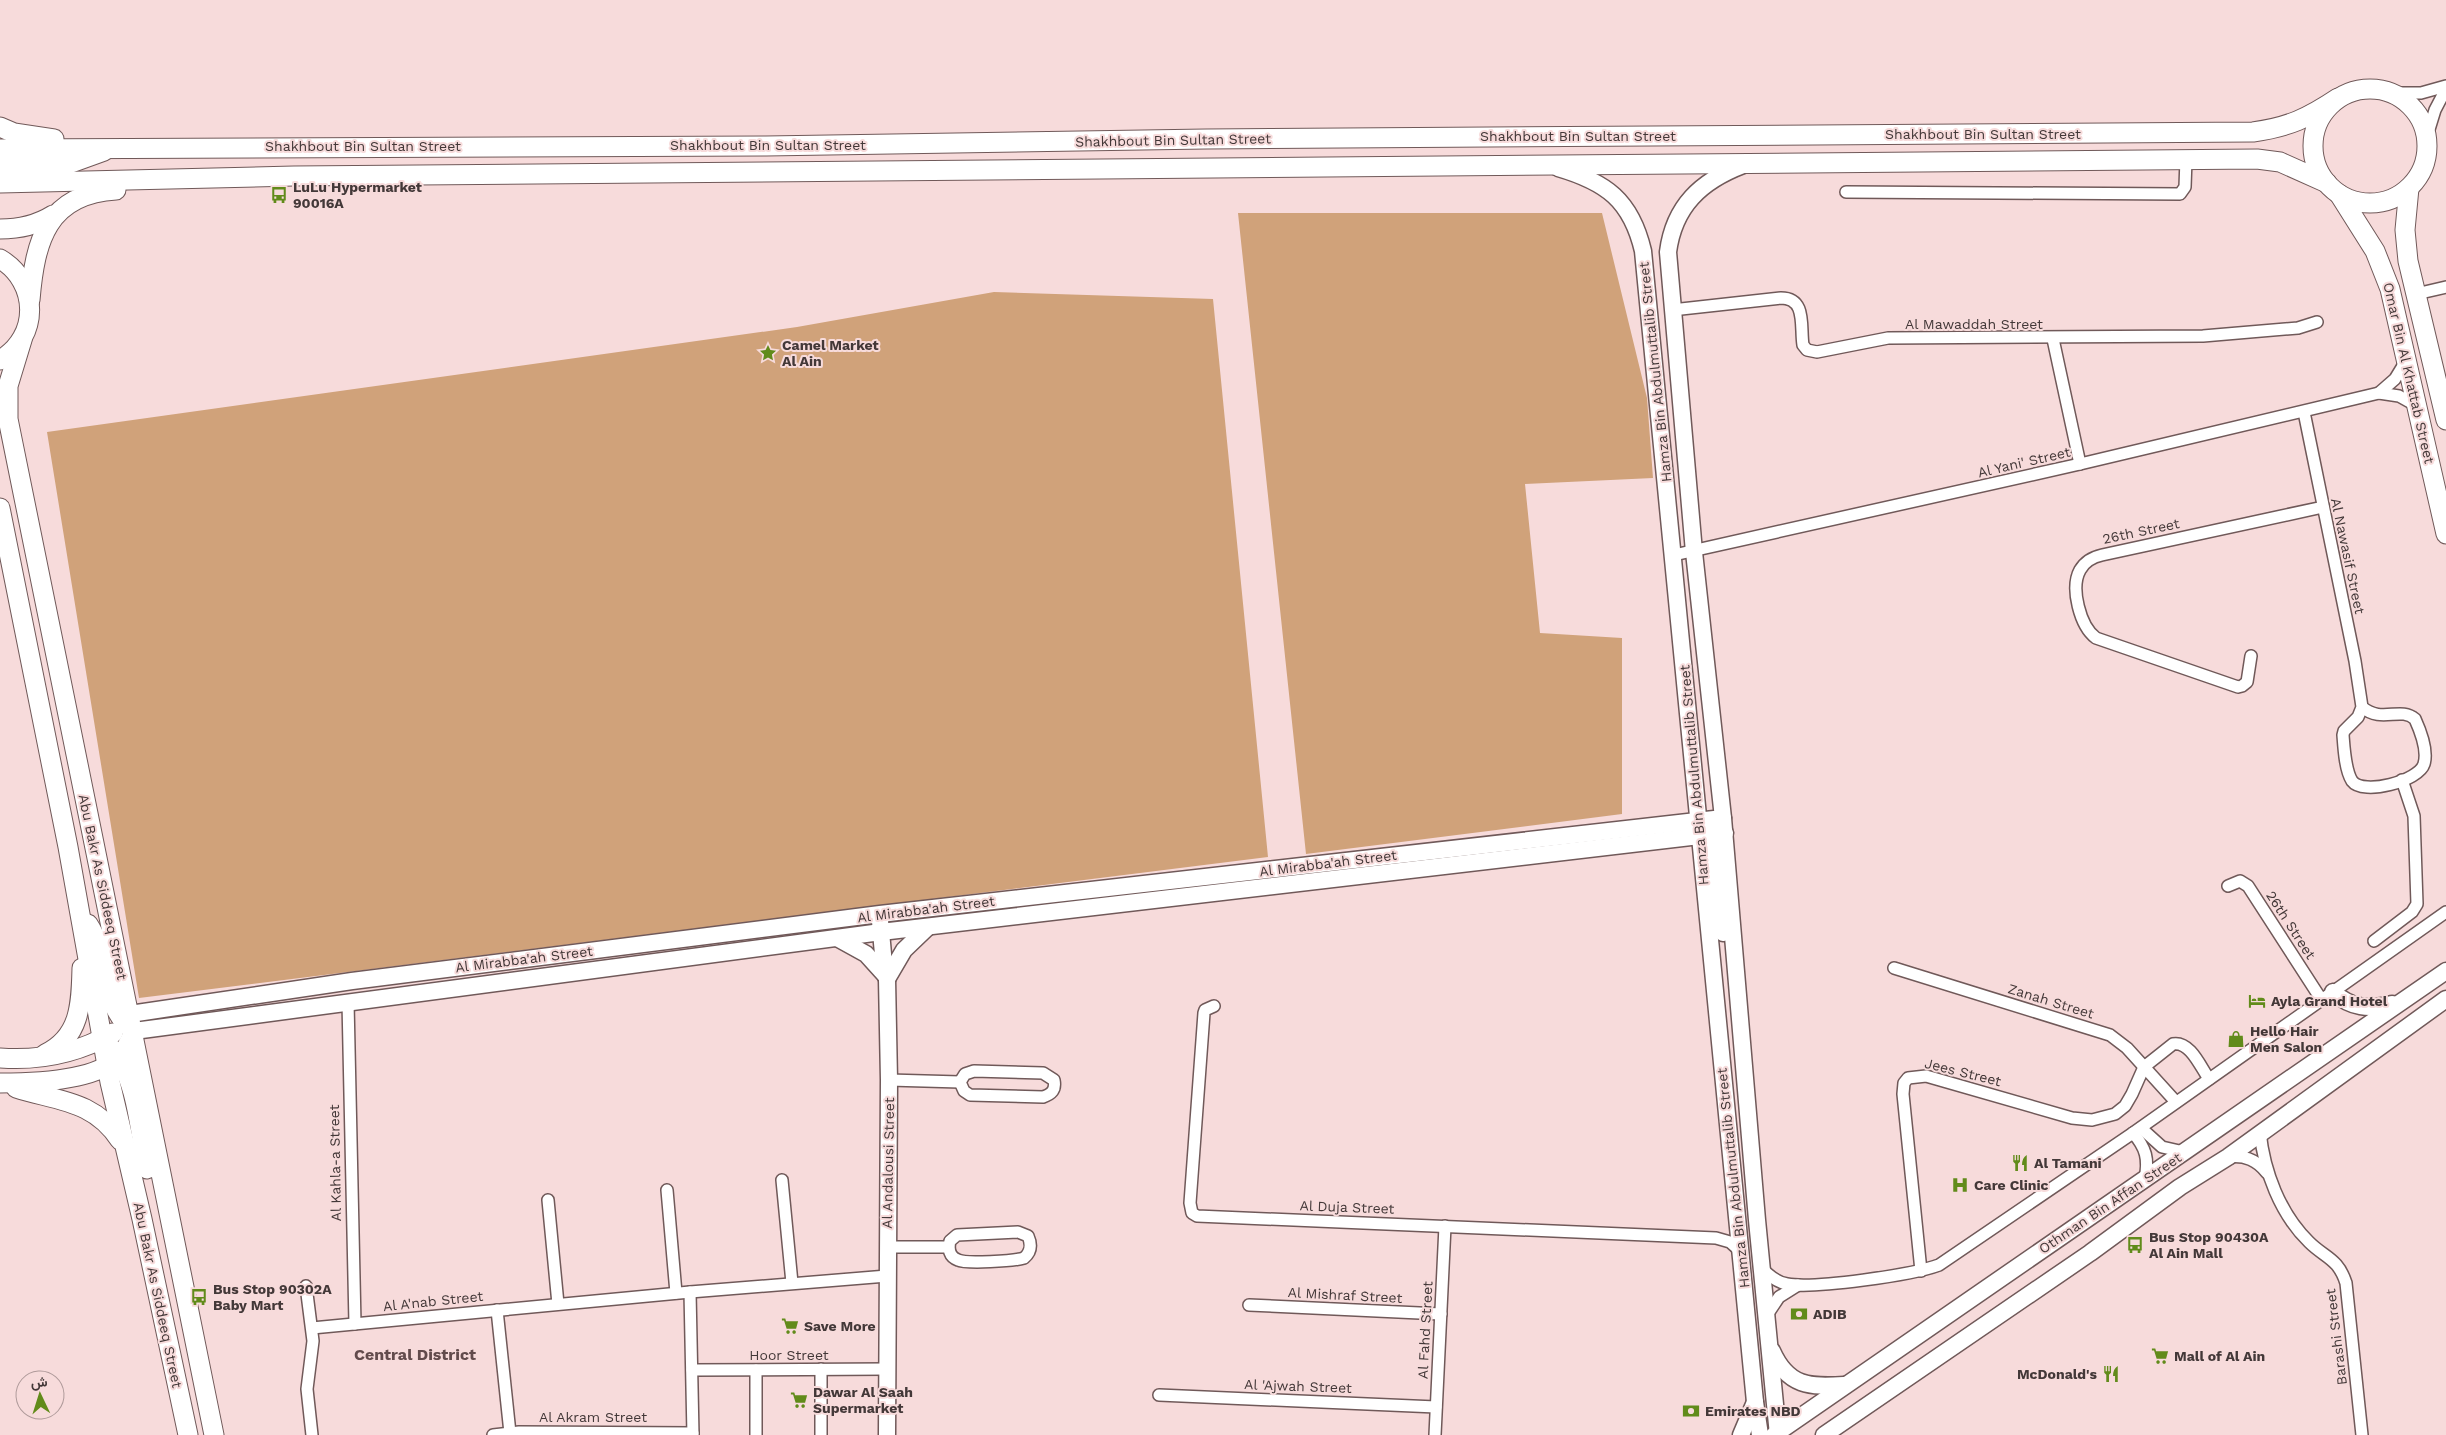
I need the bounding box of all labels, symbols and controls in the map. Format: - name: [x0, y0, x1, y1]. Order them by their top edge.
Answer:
- street label: Shakhbout Bin Sultan Street: [1885, 126, 2081, 142]
- street label: Shakhbout Bin Sultan Street: [1480, 128, 1676, 144]
- street label: Shakhbout Bin Sultan Street: [1075, 130, 1271, 150]
- street label: Shakhbout Bin Sultan Street: [670, 137, 866, 153]
- street label: Shakhbout Bin Sultan Street: [265, 138, 461, 154]
- place label: LuLu Hypermarket 90016A: [293, 179, 422, 211]
- bus stop icon: LuLu Hypermarket 90016A: [269, 185, 289, 205]
- street label: Hamza Bin Abdulmuttalib Street: [1635, 261, 1675, 483]
- street label: Omar Bin Al Khattab Street: [2380, 281, 2438, 465]
- street label: Al Mawaddah Street: [1905, 316, 2043, 332]
- place label: Camel Market Al Ain: [782, 337, 879, 369]
- place icon: Camel Market Al Ain: [758, 343, 778, 363]
- street label: Al Yani' Street: [1976, 444, 2072, 480]
- street label: Al Nawasif Street: [2328, 497, 2368, 616]
- street label: 26th Street: [2101, 515, 2181, 547]
- street label: Hamza Bin Abdulmuttalib Street: [1676, 664, 1712, 886]
- street label: Abu Bakr As Siddeeq Street: [75, 793, 131, 981]
- street label: Al Mirabba'ah Street: [1258, 847, 1398, 879]
- street label: 26th Street: [2263, 888, 2319, 962]
- street label: Al Mirabba'ah Street: [856, 893, 996, 925]
- street label: Al Mirabba'ah Street: [454, 943, 594, 975]
- street label: Zanah Street: [2006, 980, 2096, 1022]
- hotel icon: Ayla Grand Hotel: [2247, 991, 2267, 1011]
- place label: Ayla Grand Hotel: [2271, 993, 2388, 1009]
- place label: Hello Hair Men Salon: [2250, 1023, 2322, 1055]
- shop icon: Hello Hair Men Salon: [2226, 1029, 2246, 1049]
- street label: Jees Street: [1923, 1055, 2003, 1089]
- street label: Hamza Bin Abdulmuttalib Street: [1713, 1067, 1753, 1289]
- street label: Al Andalousi Street: [879, 1097, 897, 1229]
- street label: Al Kahla-a Street: [326, 1104, 344, 1222]
- street label: Othman Bin Affan Street: [2036, 1149, 2184, 1257]
- restaurant icon: Al Tamani: [2010, 1153, 2030, 1173]
- place label: Al Tamani: [2034, 1155, 2102, 1171]
- hospital icon: Care Clinic: [1950, 1175, 1970, 1195]
- place label: Care Clinic: [1974, 1177, 2049, 1193]
- street label: Al Duja Street: [1299, 1197, 1395, 1217]
- street label: Abu Bakr As Siddeeq Street: [130, 1201, 186, 1389]
- place label: Bus Stop 90430A Al Ain Mall: [2149, 1229, 2269, 1261]
- bus stop icon: Bus Stop 90430A Al Ain Mall: [2125, 1235, 2145, 1255]
- place label: Bus Stop 90302A Baby Mart: [213, 1281, 332, 1313]
- street label: Al Fahd Street: [1414, 1281, 1436, 1379]
- street label: Al Mishraf Street: [1287, 1284, 1403, 1306]
- bus stop icon: Bus Stop 90302A Baby Mart: [189, 1287, 209, 1307]
- street label: Al A'nab Street: [382, 1288, 484, 1314]
- street label: Barashi Street: [2322, 1288, 2350, 1386]
- bank icon: ADIB: [1789, 1304, 1809, 1324]
- place label: ADIB: [1813, 1306, 1847, 1322]
- supermarket icon: Save More: [780, 1316, 800, 1336]
- place label: Save More: [804, 1318, 876, 1334]
- district label: Central District: [354, 1345, 476, 1364]
- supermarket icon: Mall of Al Ain: [2150, 1346, 2170, 1366]
- street label: Hoor Street: [749, 1347, 829, 1363]
- place label: Mall of Al Ain: [2174, 1348, 2265, 1364]
- restaurant icon: McDonald's: [2101, 1364, 2121, 1384]
- place label: McDonald's: [2017, 1366, 2098, 1382]
- north arrow: [15, 1370, 65, 1420]
- text: ش: [30, 1373, 48, 1392]
- street label: Al 'Ajwah Street: [1244, 1376, 1352, 1396]
- place label: Dawar Al Saah Supermarket: [813, 1384, 913, 1416]
- supermarket icon: Dawar Al Saah Supermarket: [789, 1390, 809, 1410]
- bank icon: Emirates NBD: [1681, 1401, 1701, 1421]
- place label: Emirates NBD: [1705, 1403, 1801, 1419]
- street label: Al Akram Street: [539, 1409, 647, 1425]

